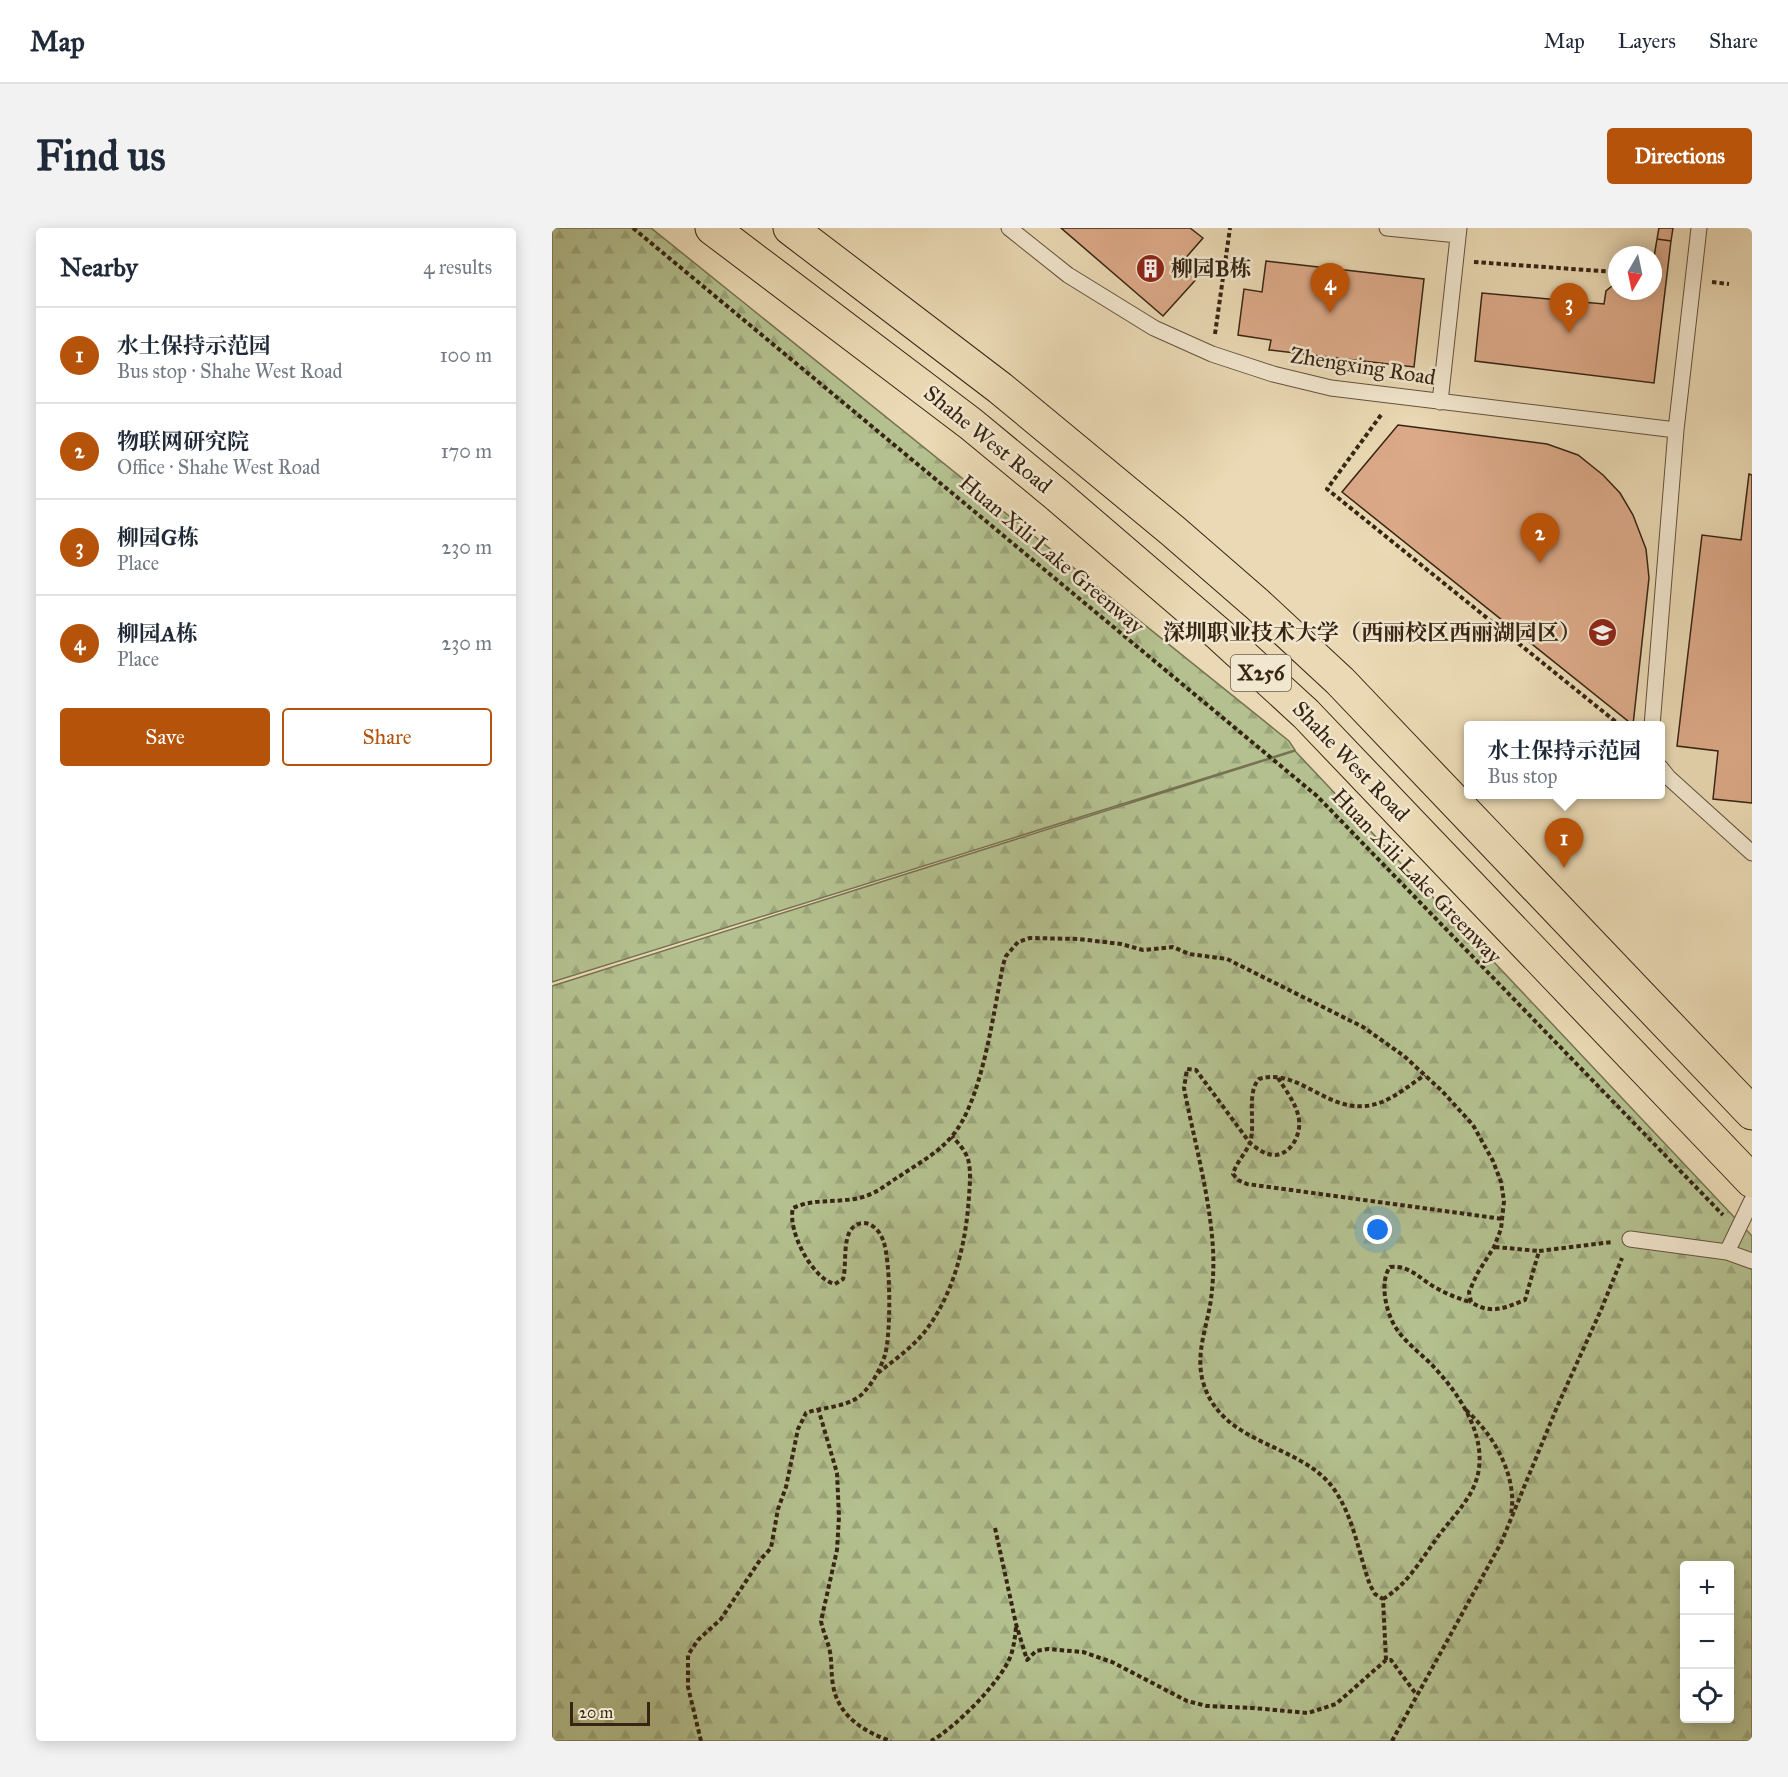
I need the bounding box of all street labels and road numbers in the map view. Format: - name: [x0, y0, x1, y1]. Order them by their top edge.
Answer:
- street label: Zhengxing Road: [1288, 341, 1438, 391]
- street label: Shahe West Road: [919, 379, 1057, 499]
- street label: Huan Xili Lake Greenway: [954, 469, 1151, 640]
- road number: X256: [1231, 655, 1291, 691]
- street label: Shahe West Road: [1287, 695, 1415, 827]
- street label: Huan Xili Lake Greenway: [1326, 783, 1508, 970]

